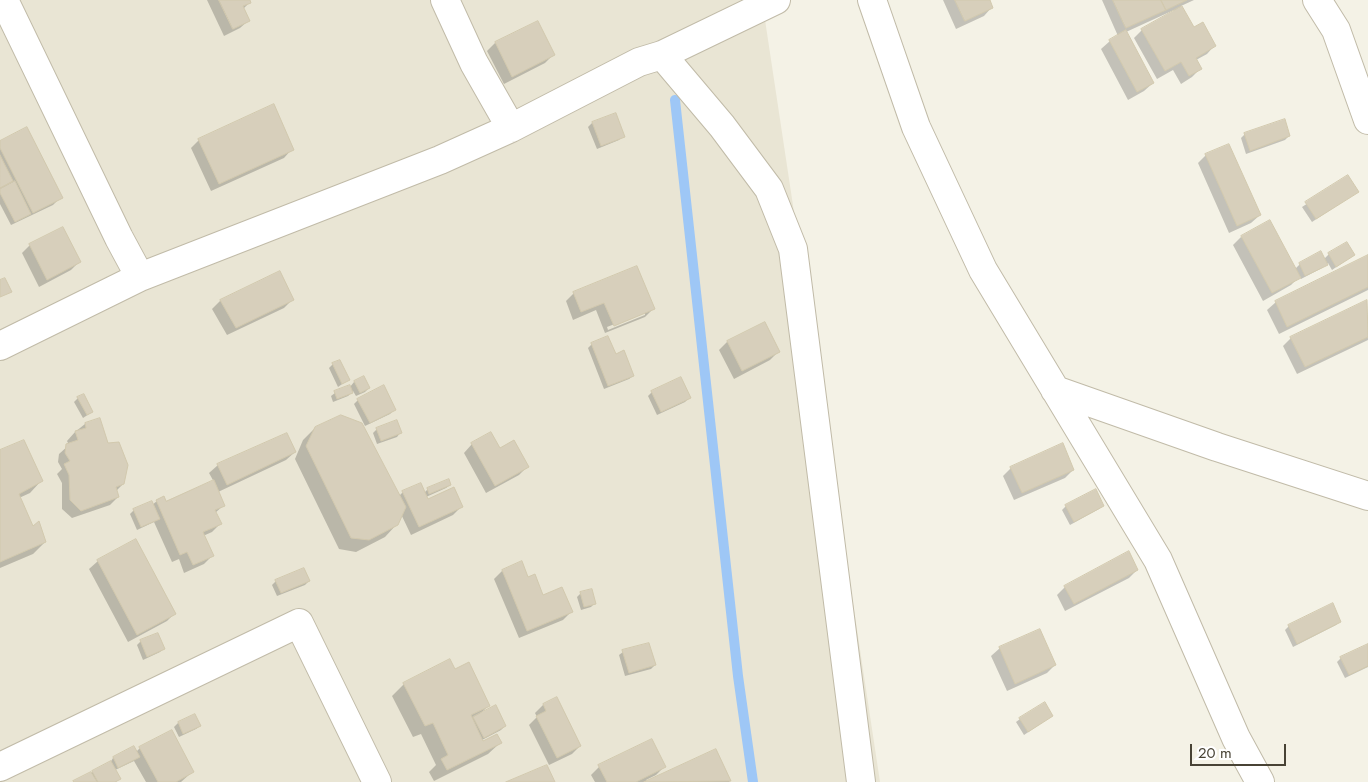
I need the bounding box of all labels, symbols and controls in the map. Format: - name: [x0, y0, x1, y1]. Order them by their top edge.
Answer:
- scale bar: [1193, 734, 1289, 766]
- text: 20 m: [1198, 742, 1232, 764]

